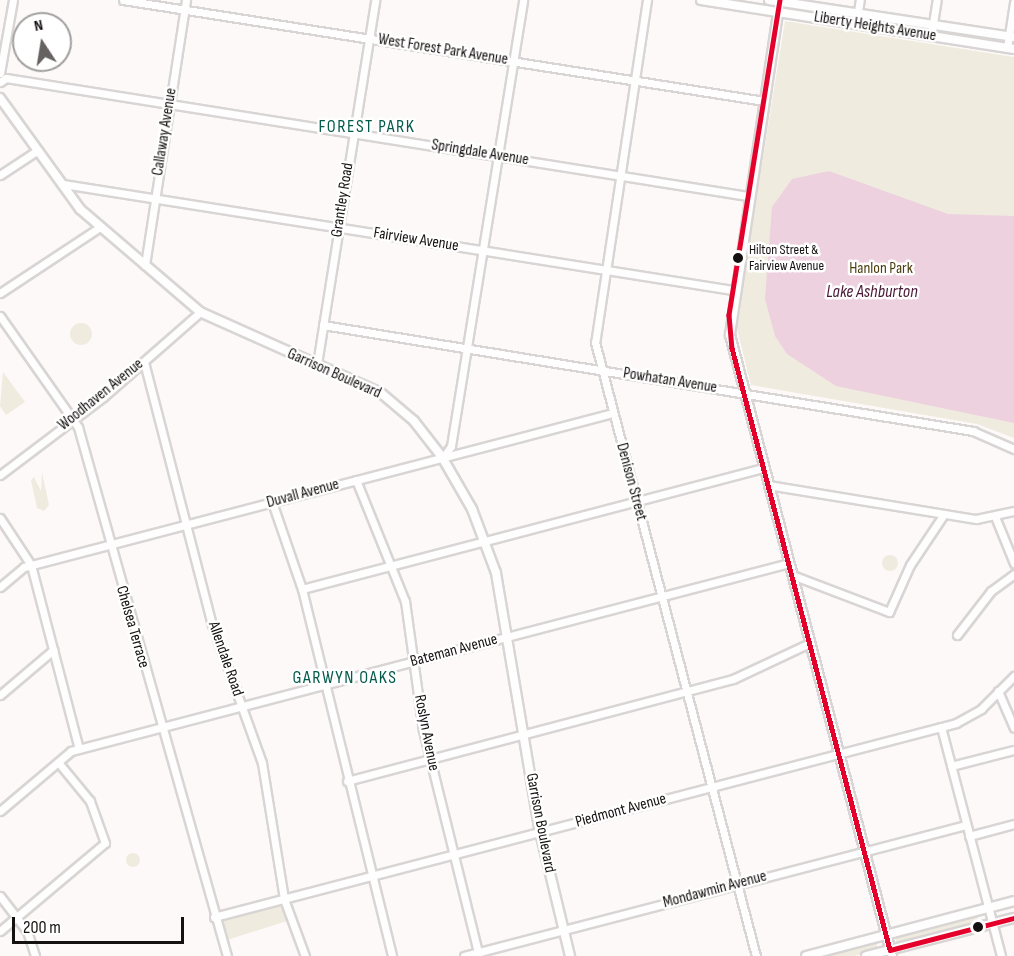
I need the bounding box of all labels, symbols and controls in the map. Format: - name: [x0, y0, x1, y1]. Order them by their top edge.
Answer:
- street label: Liberty Heights Avenue: [813, 8, 937, 46]
- north arrow: [12, 12, 72, 72]
- text: N: [32, 16, 45, 36]
- street label: West Forest Park Avenue: [377, 30, 509, 70]
- street label: Callaway Avenue: [149, 87, 181, 177]
- district label: FOREST PARK: [318, 116, 416, 138]
- street label: Springdale Avenue: [430, 136, 530, 170]
- street label: Grantley Road: [328, 161, 358, 239]
- street label: Fairview Avenue: [372, 224, 460, 256]
- place label: Hilton Street & Fairview Avenue: [749, 242, 824, 274]
- marker: Hilton Street & Fairview Avenue: [732, 252, 744, 264]
- park label: Hanlon Park: [849, 259, 913, 279]
- water label: Lake Ashburton: [826, 281, 918, 303]
- street label: Garrison Boulevard: [284, 345, 384, 403]
- street label: Woodhaven Avenue: [55, 355, 147, 435]
- street label: Powhatan Avenue: [622, 364, 718, 398]
- street label: Denison Street: [611, 441, 651, 523]
- street label: Duvall Avenue: [265, 475, 341, 513]
- street label: Chelsea Terrace: [111, 584, 153, 670]
- street label: Allendale Road: [203, 619, 247, 699]
- street label: Bateman Avenue: [408, 630, 500, 672]
- district label: GARWYN OAKS: [292, 667, 398, 689]
- street label: Roslyn Avenue: [409, 693, 443, 773]
- street label: Garrison Boulevard: [521, 772, 559, 874]
- street label: Piedmont Avenue: [573, 790, 669, 832]
- street label: Mondawmin Avenue: [661, 867, 769, 913]
- scale bar: [15, 905, 188, 943]
- text: 200 m: [23, 917, 61, 938]
- unlabelled marker: [972, 921, 984, 933]

